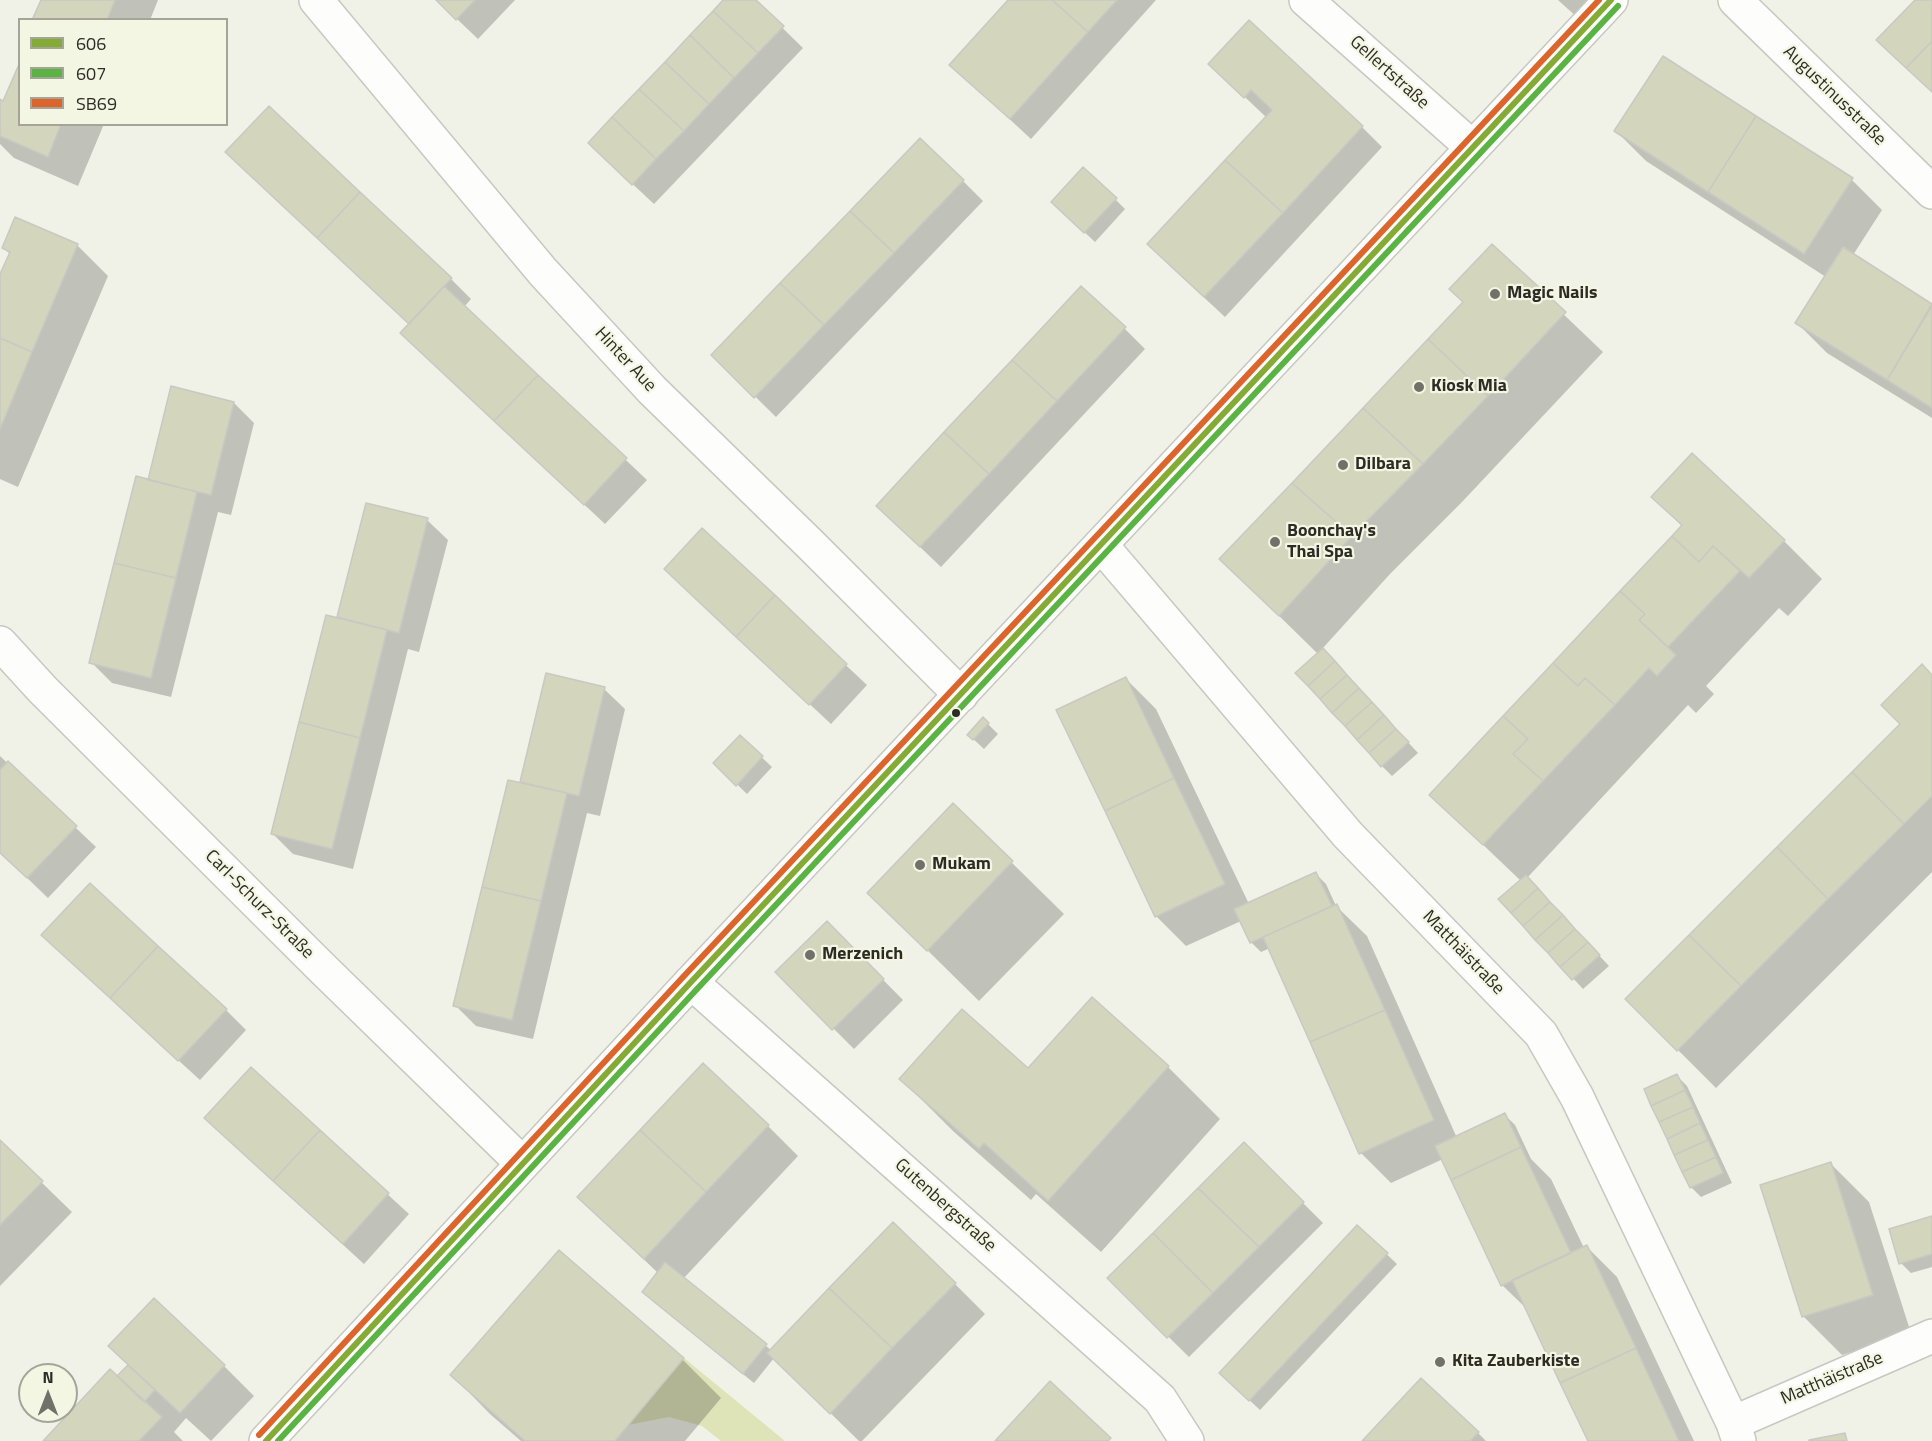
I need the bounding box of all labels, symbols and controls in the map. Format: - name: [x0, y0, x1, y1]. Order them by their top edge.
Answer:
- legend: [18, 18, 228, 126]
- text: 606: [76, 30, 106, 57]
- street label: Gellertstraße: [1345, 32, 1433, 114]
- street label: Augustinusstraße: [1778, 41, 1890, 151]
- text: 607: [76, 60, 106, 87]
- text: SB69: [76, 90, 117, 117]
- place label: Magic Nails: [1507, 283, 1598, 305]
- marker: Magic Nails: [1488, 287, 1502, 301]
- street label: Hinter Aue: [590, 323, 660, 397]
- place label: Kiosk Mia: [1431, 376, 1507, 398]
- marker: Kiosk Mia: [1412, 380, 1426, 394]
- place label: Dilbara: [1355, 454, 1411, 476]
- marker: Dilbara: [1336, 458, 1350, 472]
- place label: Boonchay's Thai Spa: [1287, 521, 1376, 564]
- marker: Boonchay's Thai Spa: [1268, 535, 1282, 549]
- unlabelled marker: [950, 707, 962, 719]
- street label: Carl-Schurz-Straße: [200, 846, 318, 964]
- place label: Mukam: [932, 854, 991, 876]
- marker: Mukam: [913, 858, 927, 872]
- street label: Matthäistraße: [1417, 906, 1509, 1000]
- place label: Merzenich: [822, 944, 903, 966]
- marker: Merzenich: [803, 948, 817, 962]
- street label: Gutenbergstraße: [890, 1155, 1000, 1257]
- street label: Matthäistraße: [1778, 1348, 1886, 1410]
- place label: Kita Zauberkiste: [1452, 1351, 1580, 1373]
- marker: Kita Zauberkiste: [1433, 1355, 1447, 1369]
- north arrow: [18, 1363, 78, 1423]
- text: N: [42, 1365, 54, 1389]

